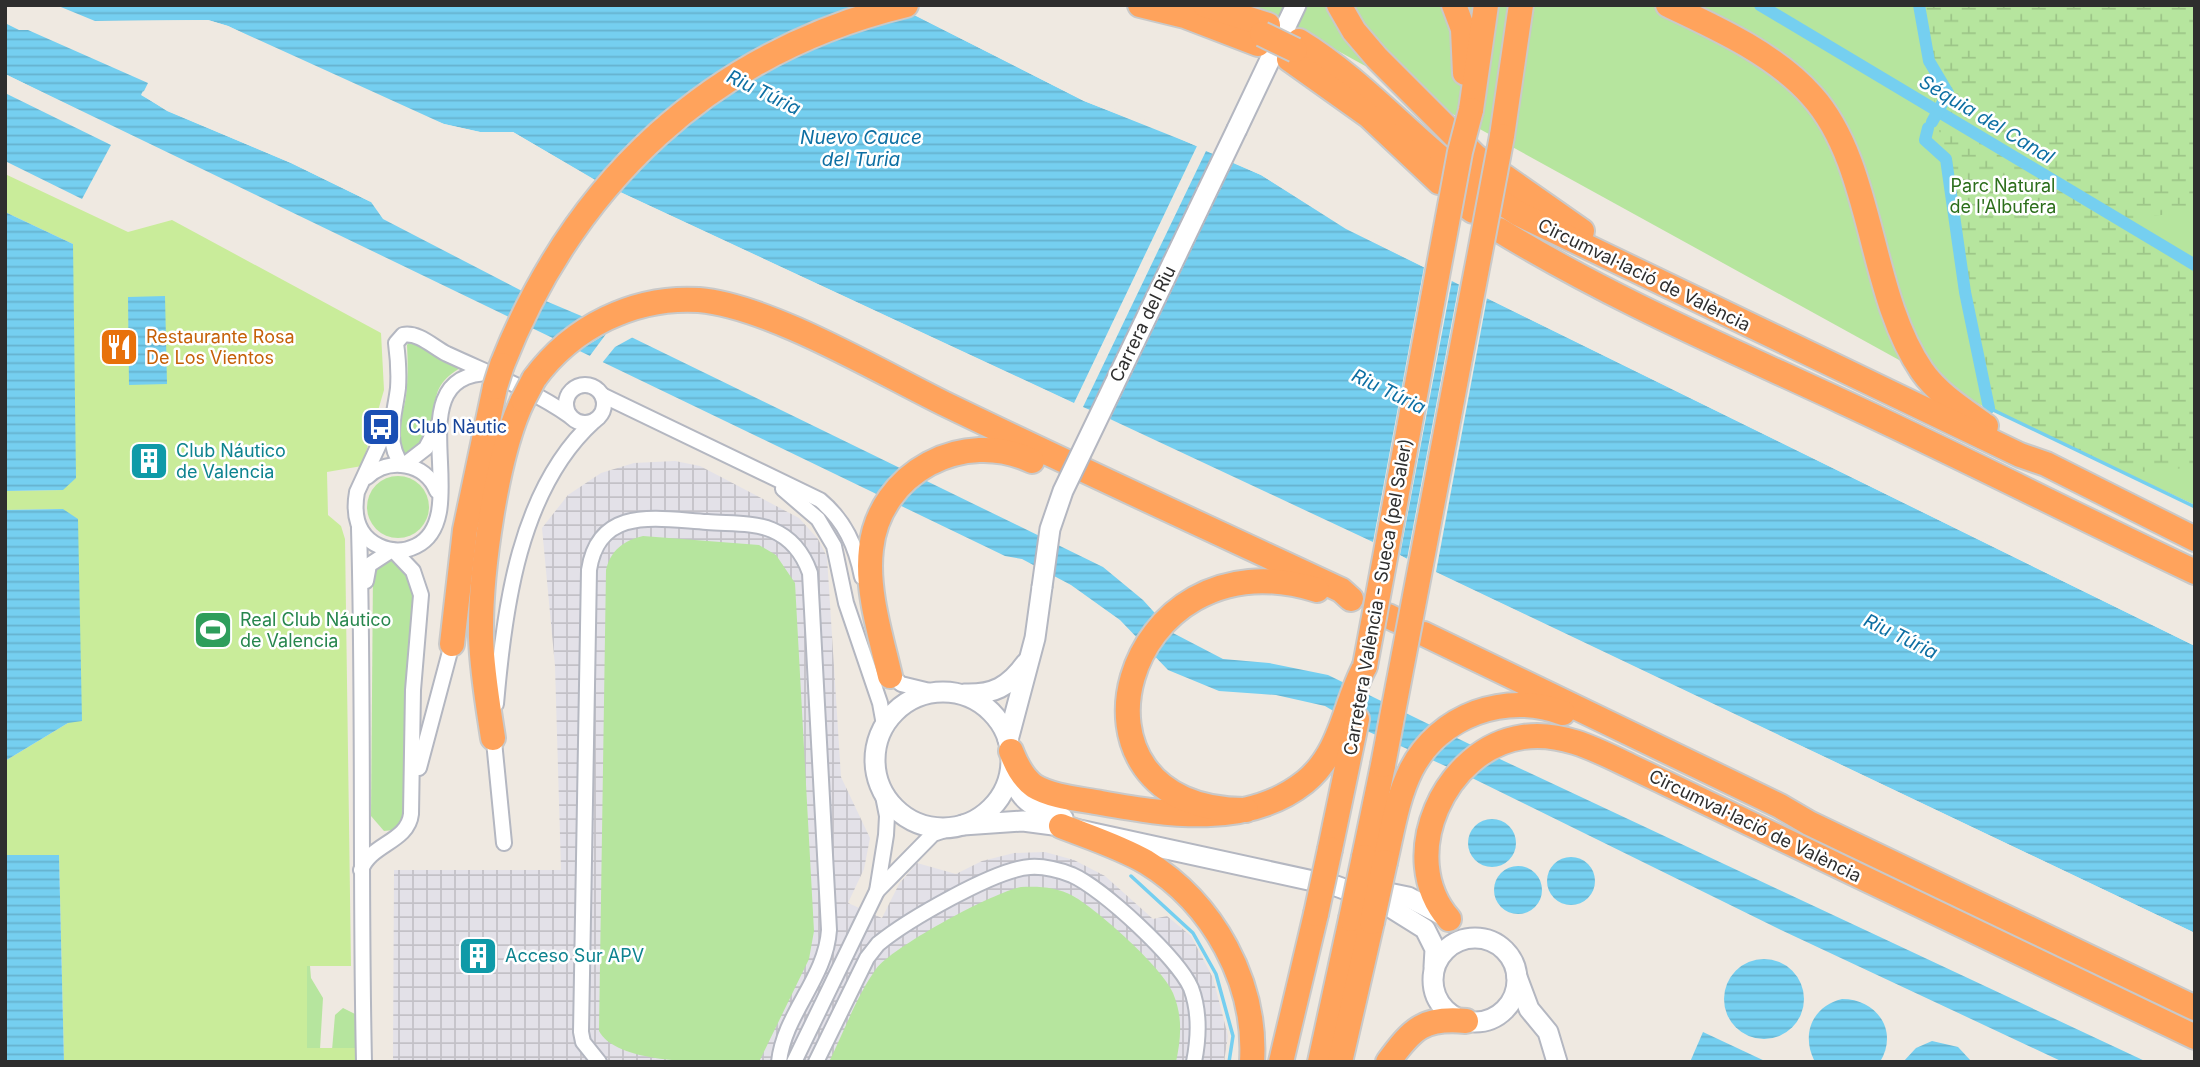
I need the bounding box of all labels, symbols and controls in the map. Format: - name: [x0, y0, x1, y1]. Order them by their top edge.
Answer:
- water label: Riu Túria: [723, 65, 805, 120]
- water label: Séquia del Canal: [1915, 70, 2059, 169]
- water label: Nuevo Cauce del Turia: [800, 126, 922, 171]
- park label: Parc Natural de l'Albufera: [1950, 175, 2056, 217]
- street label: Circumval·lació de València: [1535, 214, 1754, 335]
- street label: Carrera del Riu: [1105, 262, 1180, 385]
- restaurant icon: Restaurante Rosa De Los Vientos: [98, 326, 140, 368]
- place label: Restaurante Rosa De Los Vientos: [146, 326, 295, 368]
- water label: Riu Túria: [1348, 364, 1430, 419]
- bus stop icon: Club Nàutic: [360, 406, 402, 448]
- place label: Club Nàutic: [408, 416, 507, 437]
- street label: Carretera València - Sueca (pel Saler): [1339, 437, 1416, 757]
- building icon: Club Náutico de Valencia: [128, 440, 170, 482]
- place label: Club Náutico de Valencia: [176, 440, 286, 482]
- sports icon: Real Club Náutico de Valencia: [192, 609, 234, 651]
- place label: Real Club Náutico de Valencia: [240, 609, 391, 651]
- water label: Riu Túria: [1860, 609, 1942, 664]
- street label: Circumval·lació de València: [1646, 765, 1865, 886]
- building icon: Acceso Sur APV: [457, 935, 499, 977]
- place label: Acceso Sur APV: [505, 945, 644, 966]

